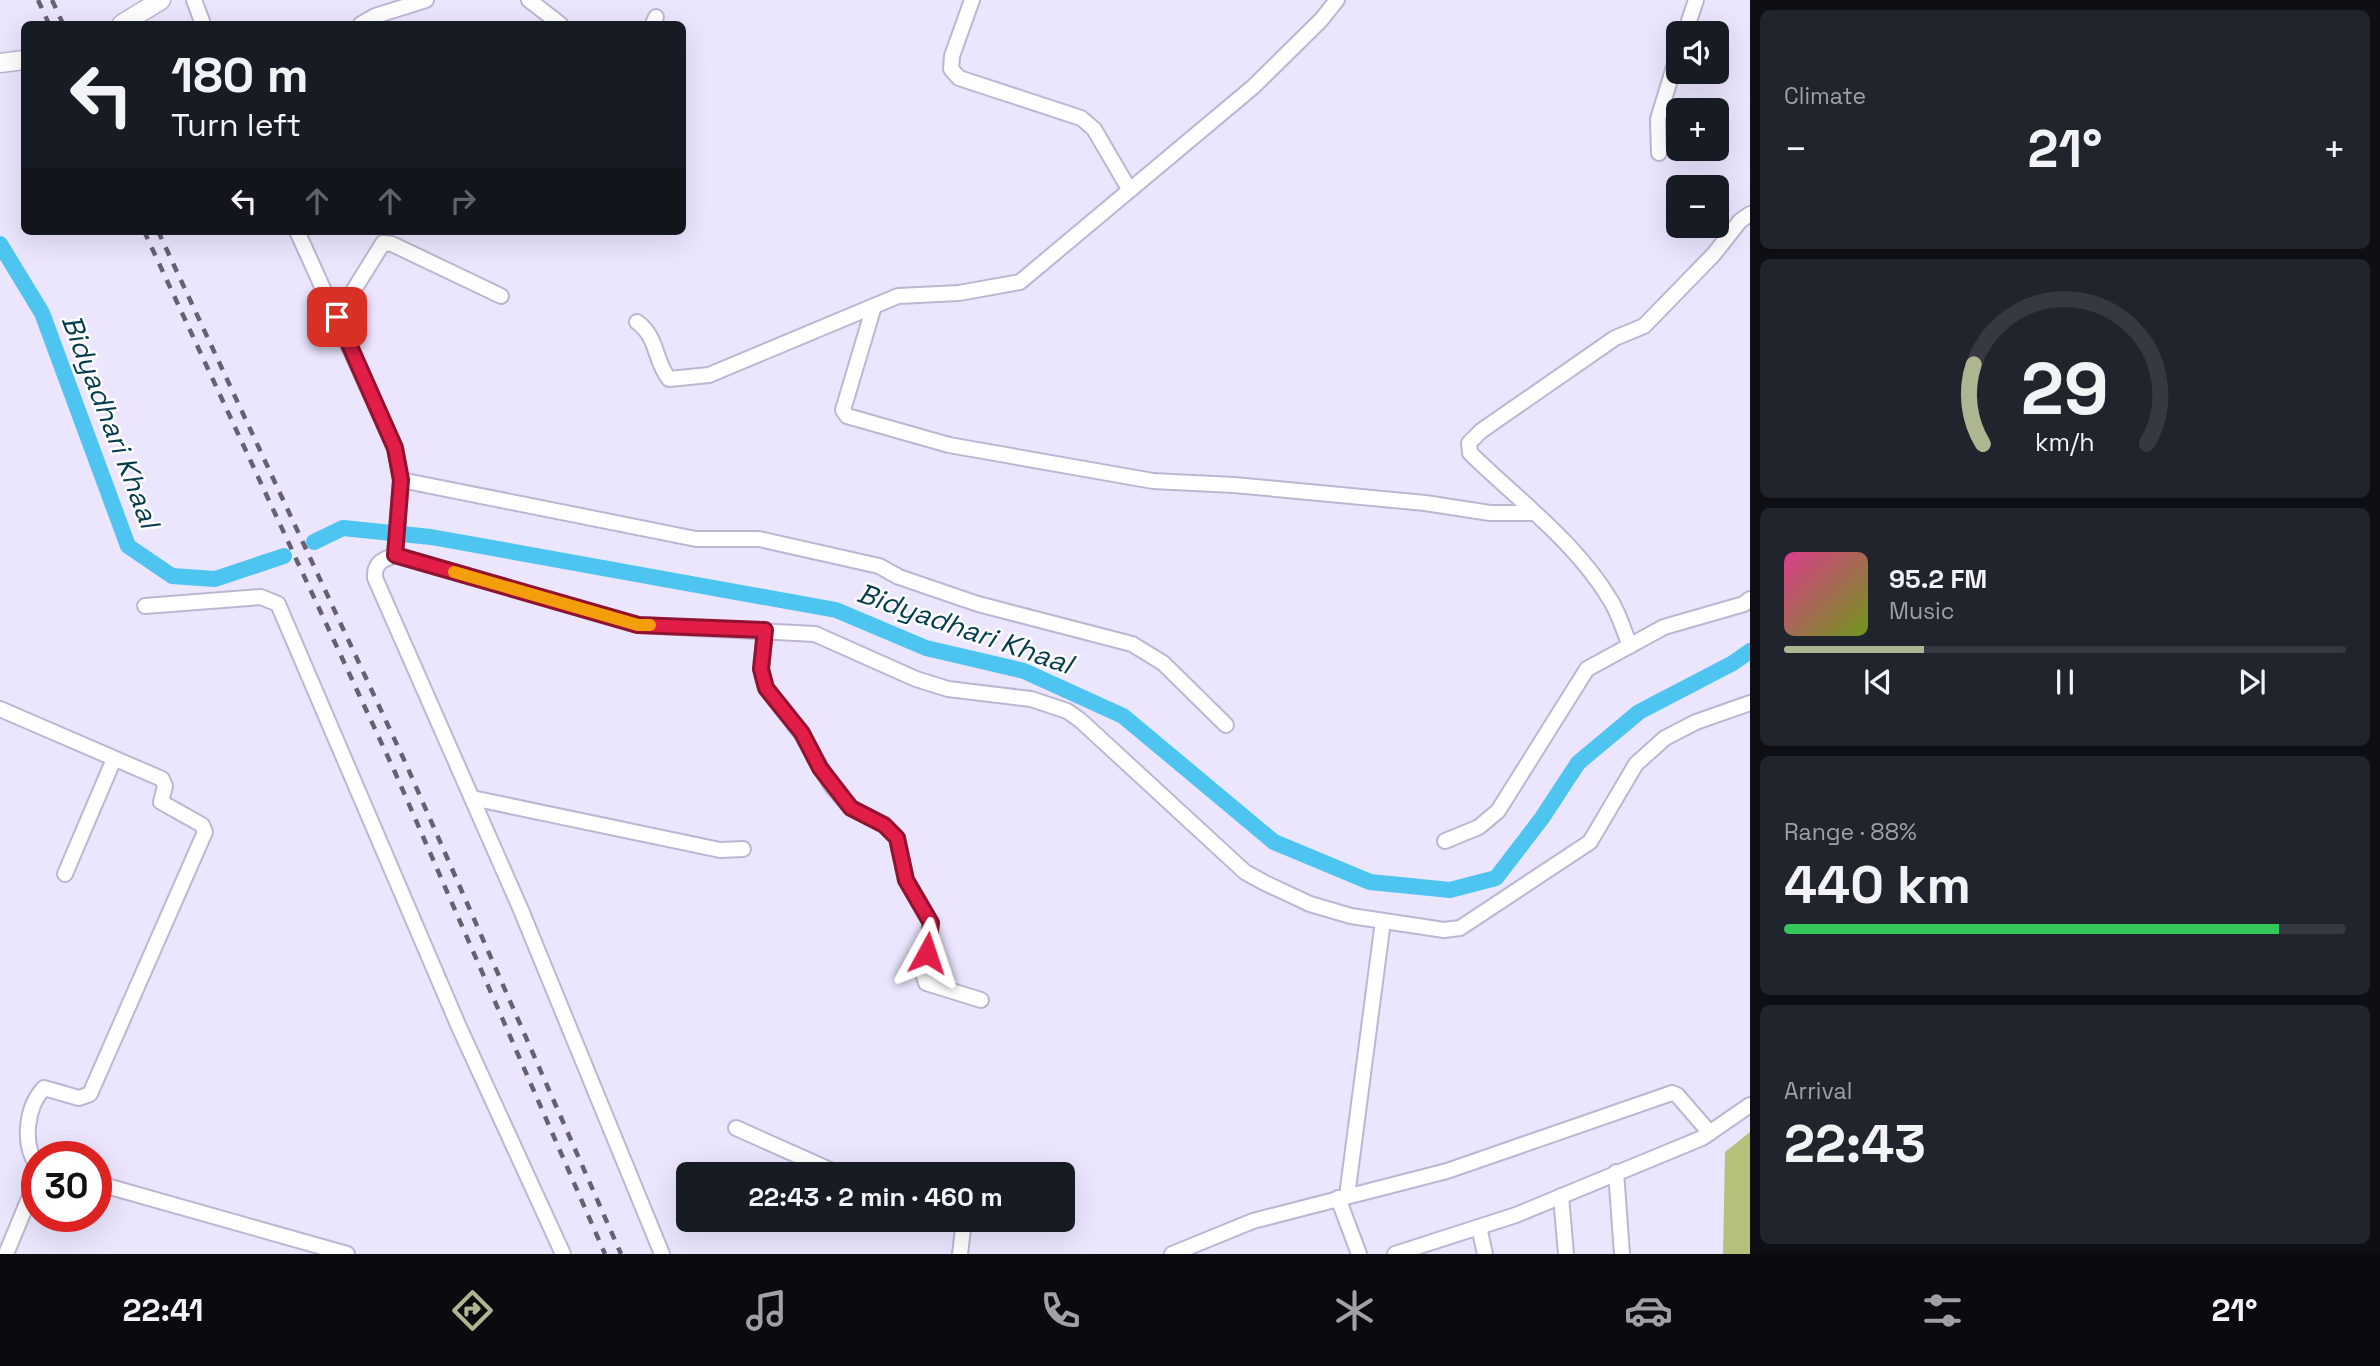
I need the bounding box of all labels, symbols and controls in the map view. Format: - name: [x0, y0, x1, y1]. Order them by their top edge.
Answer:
- map controls: [1666, 21, 1729, 238]
- button: sound: [1666, 21, 1729, 84]
- text: 180 m: [171, 44, 309, 106]
- icon: left: [56, 49, 147, 140]
- text: Climate: [1784, 81, 1866, 111]
- button: +: [1666, 98, 1729, 161]
- text: Turn left: [171, 105, 301, 145]
- text: 21°: [2028, 116, 2102, 182]
- text: −: [1784, 125, 1808, 173]
- text: +: [2322, 125, 2346, 173]
- button: −: [1666, 175, 1729, 238]
- icon: left: [225, 182, 263, 220]
- icon: ahead: [298, 182, 336, 220]
- icon: ahead: [371, 182, 409, 220]
- icon: right: [444, 182, 482, 220]
- pin: [307, 287, 367, 347]
- icon: arrive: [318, 298, 356, 336]
- water label: Bidyadhari Khaal: [54, 309, 169, 536]
- text: 29: [2021, 343, 2109, 436]
- text: km/h: [2035, 426, 2095, 458]
- text: 95.2 FM: [1889, 562, 1987, 596]
- water label: Bidyadhari Khaal: [853, 574, 1080, 683]
- text: Music: [1889, 596, 1954, 626]
- icon: previous: [1859, 663, 1897, 701]
- icon: pause: [2046, 663, 2084, 701]
- icon: next: [2233, 663, 2271, 701]
- text: Range · 88%: [1784, 817, 1917, 847]
- text: 440 km: [1784, 852, 1971, 918]
- position arrow: [890, 916, 964, 990]
- text: Arrival: [1784, 1076, 1852, 1106]
- text: 22:43: [1784, 1111, 1926, 1177]
- speed limit sign: 30: [21, 1141, 112, 1232]
- text: 22:43 · 2 min · 460 m: [748, 1180, 1003, 1214]
- icon: directions: [448, 1286, 497, 1335]
- icon: music: [742, 1286, 791, 1335]
- icon: phone: [1036, 1286, 1085, 1335]
- icon: climate: [1330, 1286, 1379, 1335]
- icon: car: [1624, 1286, 1673, 1335]
- icon: filters: [1918, 1286, 1967, 1335]
- text: 22:41: [122, 1290, 204, 1330]
- text: 21°: [2211, 1290, 2258, 1330]

